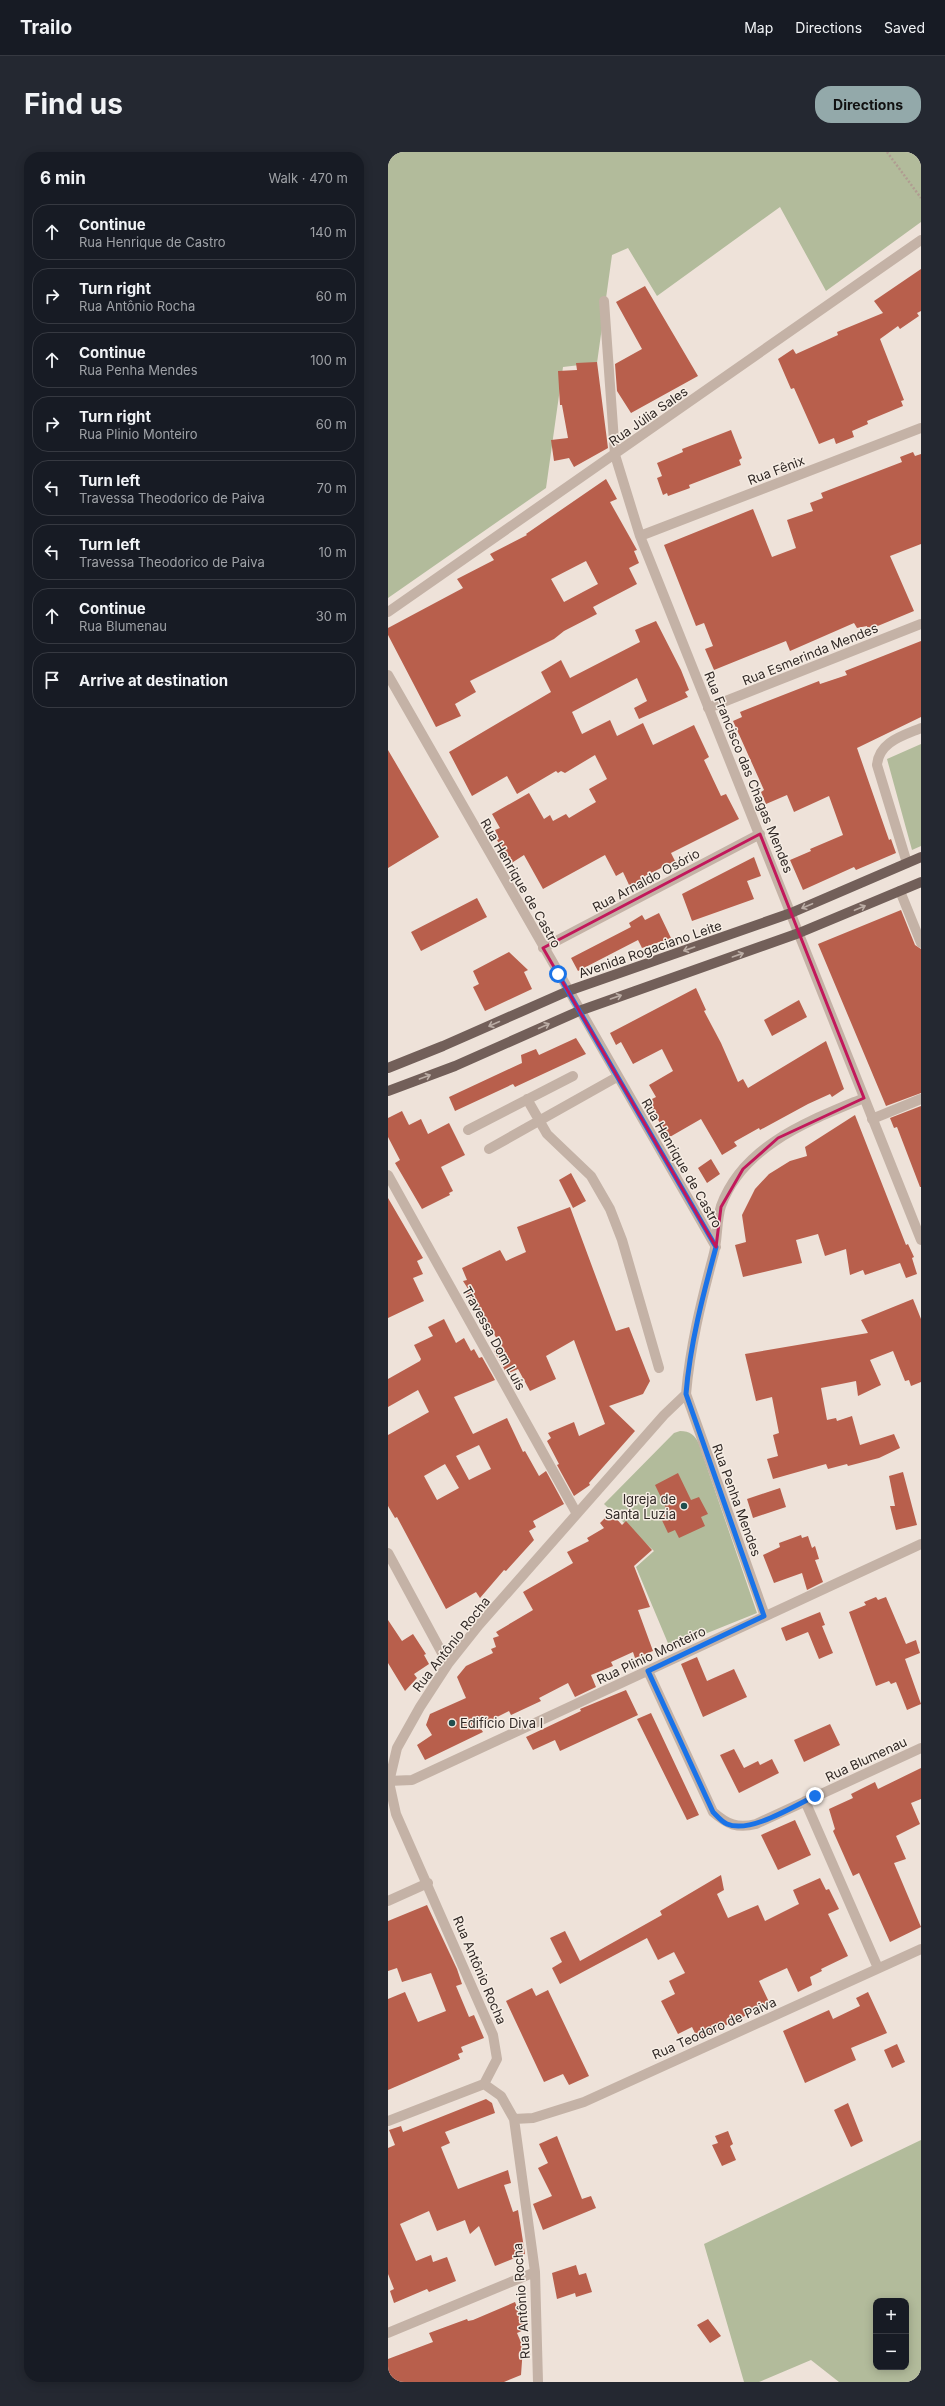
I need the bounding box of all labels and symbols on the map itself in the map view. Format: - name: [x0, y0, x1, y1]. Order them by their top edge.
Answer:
- street label: Rua Júlia Sales: [605, 383, 691, 449]
- street label: Rua Fênix: [745, 452, 807, 488]
- street label: Rua Esmerinda Mendes: [740, 619, 880, 689]
- street label: Rua Francisco das Chagas Mendes: [701, 669, 797, 875]
- street label: Rua Henrique de Castro: [477, 816, 565, 951]
- street label: Rua Arnaldo Osório: [590, 845, 703, 915]
- one-way arrow: [802, 903, 814, 910]
- one-way arrow: [853, 904, 865, 911]
- street label: Avenida Rogaciano Leite: [576, 917, 724, 981]
- one-way arrow: [682, 946, 695, 953]
- one-way arrow: [732, 950, 744, 958]
- route start: [549, 965, 567, 983]
- one-way arrow: [609, 993, 621, 1001]
- one-way arrow: [488, 1021, 500, 1028]
- one-way arrow: [538, 1022, 550, 1029]
- one-way arrow: [418, 1073, 430, 1081]
- street label: Rua Henrique de Castro: [638, 1096, 726, 1231]
- street label: Travessa Dom Luís: [459, 1283, 529, 1393]
- street label: Rua Penha Mendes: [709, 1442, 765, 1559]
- place label: Igreja de Santa Luzia: [605, 1491, 676, 1522]
- marker: Igreja de Santa Luzia: [679, 1501, 689, 1511]
- street label: Rua Antônio Rocha: [409, 1593, 493, 1695]
- street label: Rua Plinio Monteiro: [594, 1623, 708, 1687]
- place label: Edifício Diva I: [460, 1715, 543, 1731]
- marker: Edifício Diva I: [447, 1718, 457, 1728]
- street label: Rua Blumenau: [823, 1733, 909, 1785]
- route end: [806, 1787, 824, 1805]
- street label: Rua Antônio Rocha: [450, 1913, 510, 2027]
- street label: Rua Teodoro de Paiva: [649, 1993, 779, 2063]
- street label: Rua Antônio Rocha: [509, 2242, 533, 2360]

